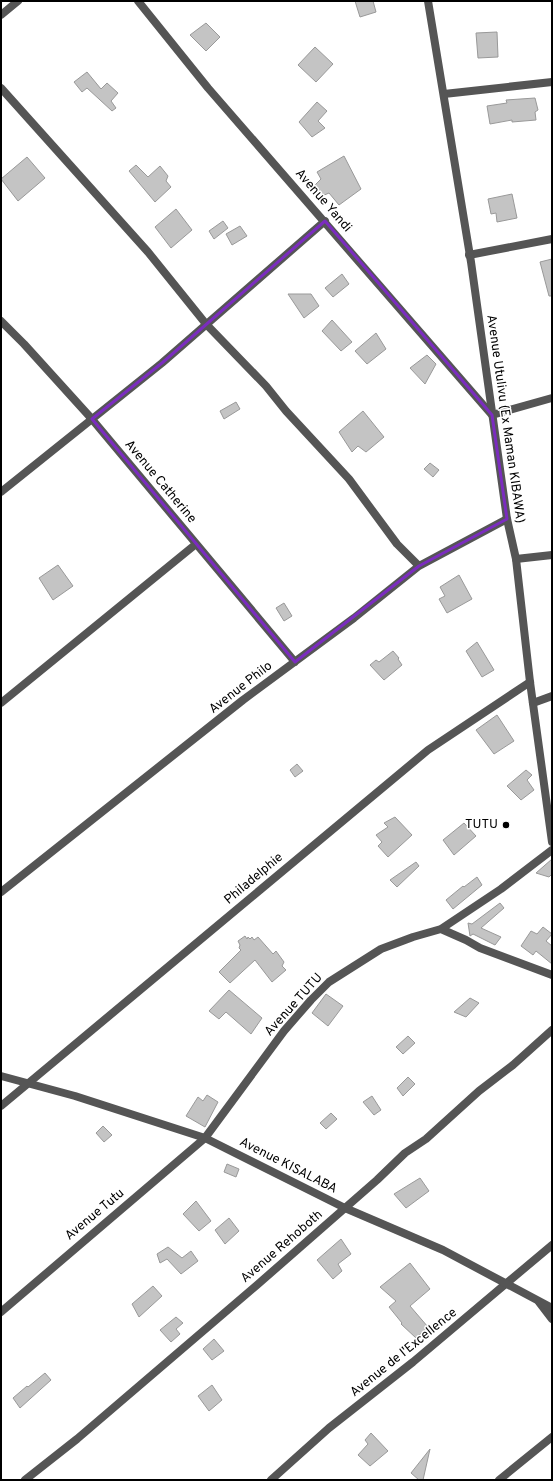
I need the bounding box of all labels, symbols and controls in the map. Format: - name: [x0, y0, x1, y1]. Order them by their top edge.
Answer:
- street label: Avenue Yandi: [291, 166, 355, 236]
- street label: Avenue Utulivu (Ex Maman KIBAWA): [482, 314, 528, 524]
- street label: Avenue Catherine: [121, 437, 199, 527]
- street label: Avenue Philo: [206, 658, 276, 718]
- place label: TUTU: [465, 817, 498, 833]
- marker: TUTU: [501, 820, 511, 830]
- street label: Philadelphie: [221, 850, 287, 908]
- street label: Avenue TUTU: [262, 970, 326, 1040]
- street label: Avenue KISALABA: [236, 1134, 340, 1198]
- street label: Avenue Tutu: [62, 1186, 128, 1244]
- street label: Avenue Rehoboth: [238, 1207, 326, 1287]
- street label: Avenue de l'Excellence: [347, 1305, 461, 1401]

